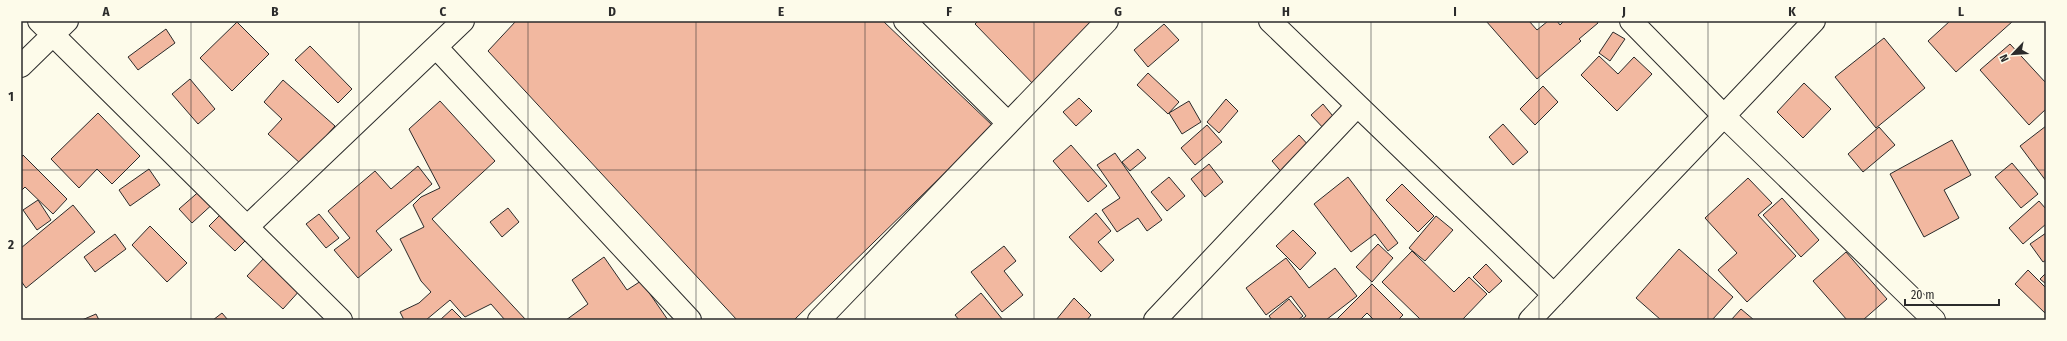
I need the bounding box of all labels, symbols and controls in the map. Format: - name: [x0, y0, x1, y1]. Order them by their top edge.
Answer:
- text: A: [101, 4, 110, 19]
- text: B: [271, 4, 279, 19]
- text: C: [440, 4, 447, 19]
- text: D: [608, 4, 616, 19]
- text: E: [778, 4, 784, 19]
- text: F: [946, 4, 952, 19]
- text: G: [1114, 4, 1122, 19]
- text: H: [1282, 4, 1290, 19]
- text: I: [1453, 4, 1457, 19]
- text: J: [1621, 4, 1626, 19]
- text: K: [1788, 4, 1796, 19]
- text: L: [1958, 4, 1964, 19]
- north arrow: [1993, 34, 2033, 74]
- text: N: [1997, 52, 2012, 64]
- text: 1: [8, 89, 14, 104]
- text: 2: [7, 237, 14, 252]
- scale bar: [1905, 281, 1999, 307]
- text: 20 m: [1911, 288, 1935, 302]

